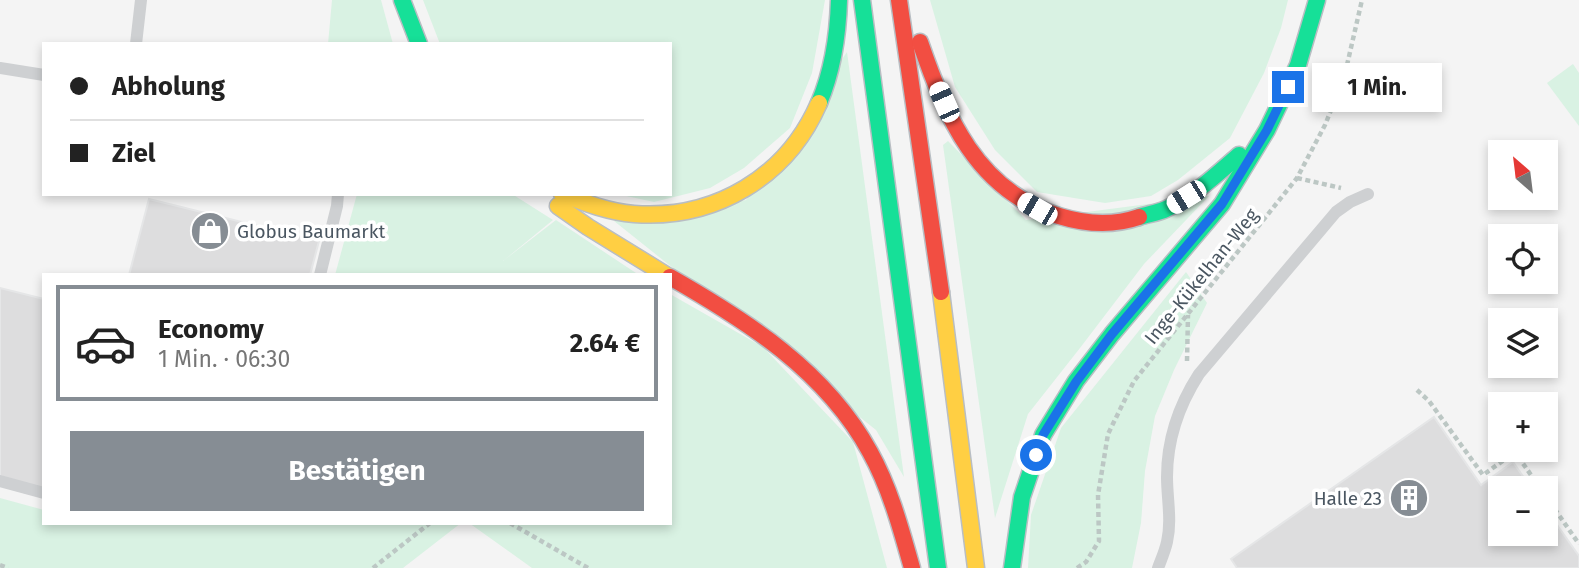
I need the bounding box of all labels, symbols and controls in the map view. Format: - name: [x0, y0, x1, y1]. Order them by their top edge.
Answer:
- callout: 1 Min.: [1312, 62, 1442, 112]
- text: Abholung: [112, 71, 225, 102]
- route end: [1272, 71, 1304, 103]
- text: 1 Min.: [1347, 73, 1407, 101]
- car: [926, 79, 963, 125]
- text: Ziel: [112, 138, 156, 169]
- north arrow: [1488, 140, 1558, 210]
- map controls: [1488, 140, 1558, 546]
- car: [1163, 177, 1210, 217]
- car: [1014, 189, 1061, 229]
- street label: Inge-Kükelhan-Weg: [1140, 204, 1263, 349]
- shop icon: Globus Baumarkt: [189, 210, 231, 252]
- place label: Globus Baumarkt: [237, 220, 385, 243]
- button: locate: [1488, 224, 1558, 294]
- button: layers: [1488, 308, 1558, 378]
- icon: car: [74, 312, 137, 375]
- text: Economy: [158, 314, 264, 345]
- text: 2.64 €: [570, 328, 640, 359]
- text: 1 Min. · 06:30: [158, 345, 290, 373]
- button: +: [1488, 392, 1558, 462]
- button: Bestätigen: [70, 431, 644, 511]
- route start: [1020, 439, 1052, 471]
- button: −: [1488, 476, 1558, 546]
- building icon: Halle 23: [1388, 477, 1430, 519]
- place label: Halle 23: [1314, 487, 1382, 510]

